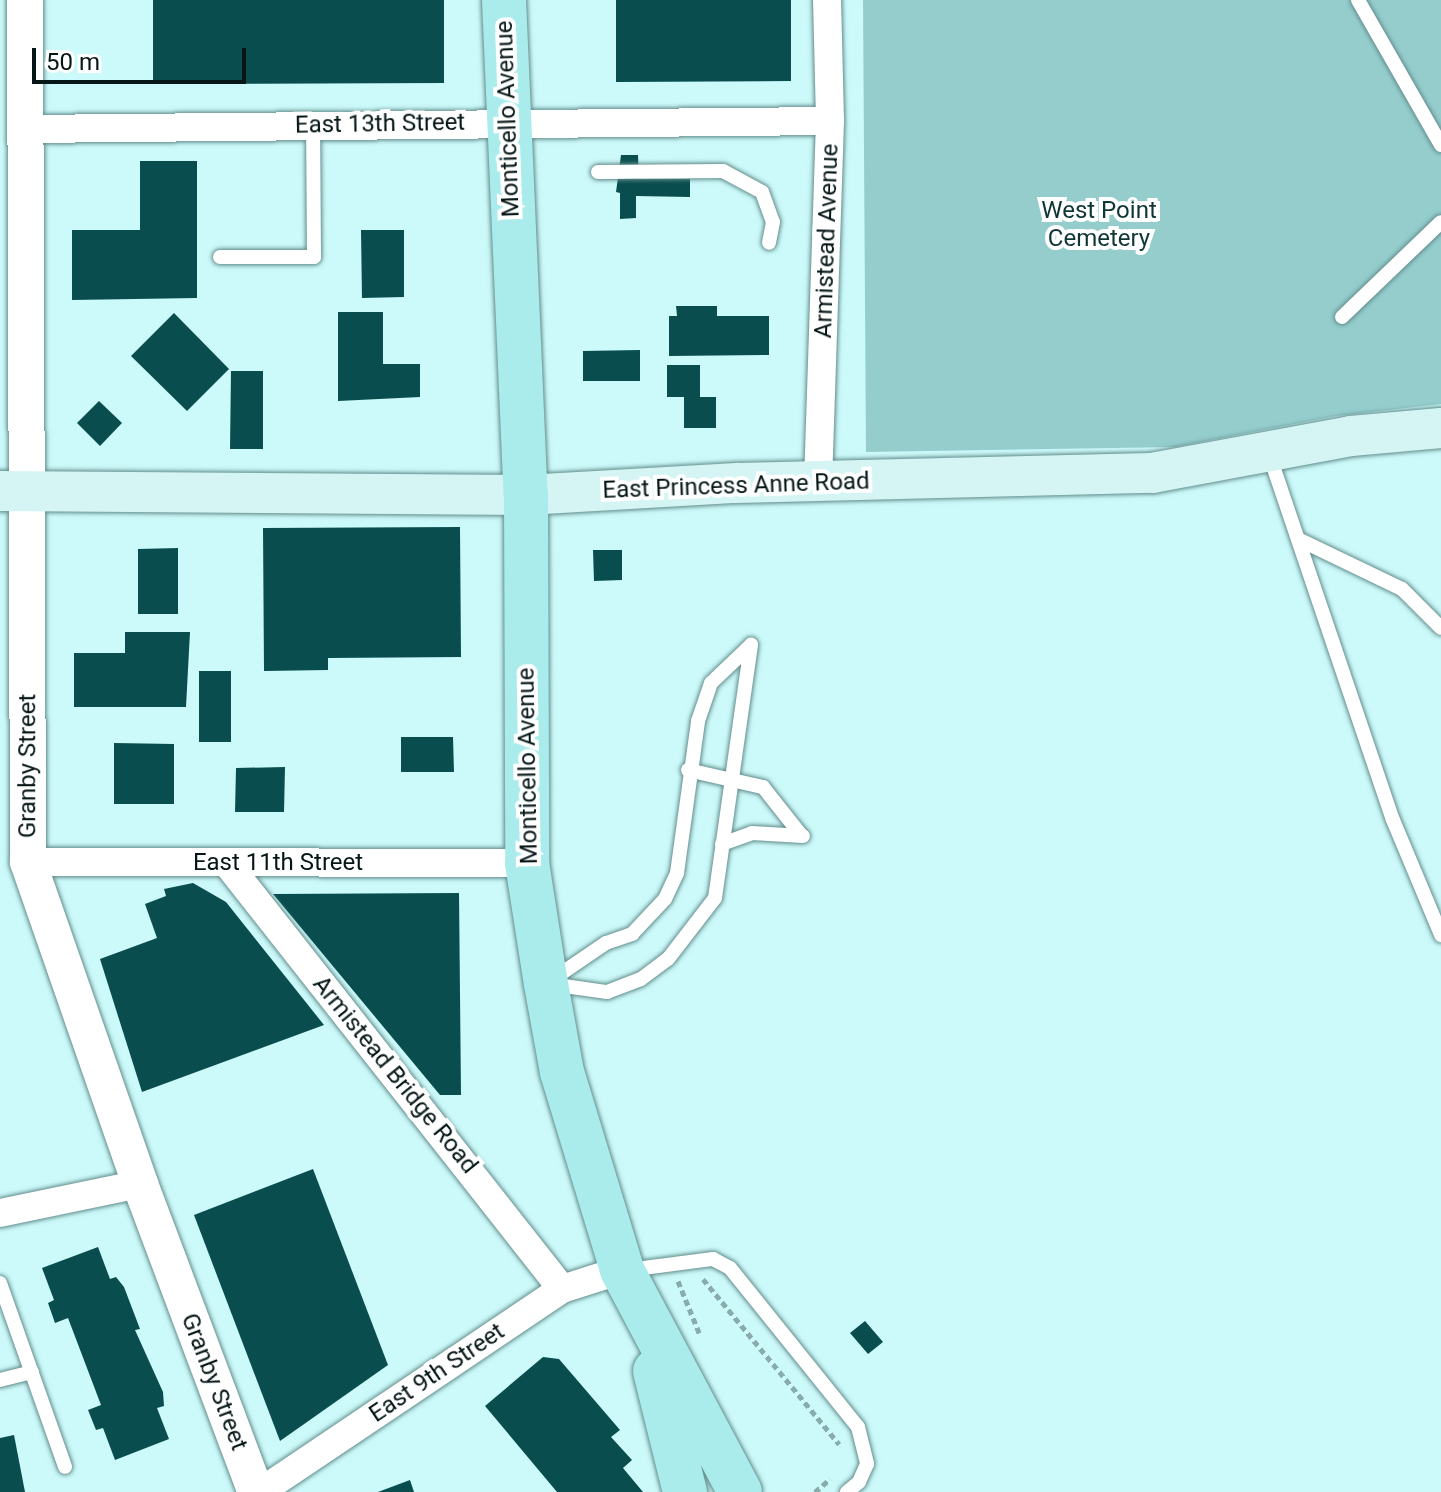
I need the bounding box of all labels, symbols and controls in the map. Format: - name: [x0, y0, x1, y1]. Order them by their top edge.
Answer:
- street label: Monticello Avenue: [490, 20, 526, 218]
- scale bar: [36, 32, 250, 82]
- text: 50 m: [46, 48, 100, 76]
- street label: East 13th Street: [295, 108, 465, 140]
- street label: Armistead Avenue: [809, 143, 845, 339]
- park label: West Point Cemetery: [1041, 197, 1157, 253]
- street label: East Princess Anne Road: [602, 467, 870, 505]
- street label: Monticello Avenue: [512, 667, 544, 865]
- street label: Granby Street: [14, 694, 42, 838]
- street label: East 11th Street: [193, 849, 363, 877]
- street label: Armistead Bridge Road: [306, 970, 484, 1180]
- street label: Granby Street: [175, 1309, 253, 1455]
- street label: East 9th Street: [364, 1317, 510, 1429]

